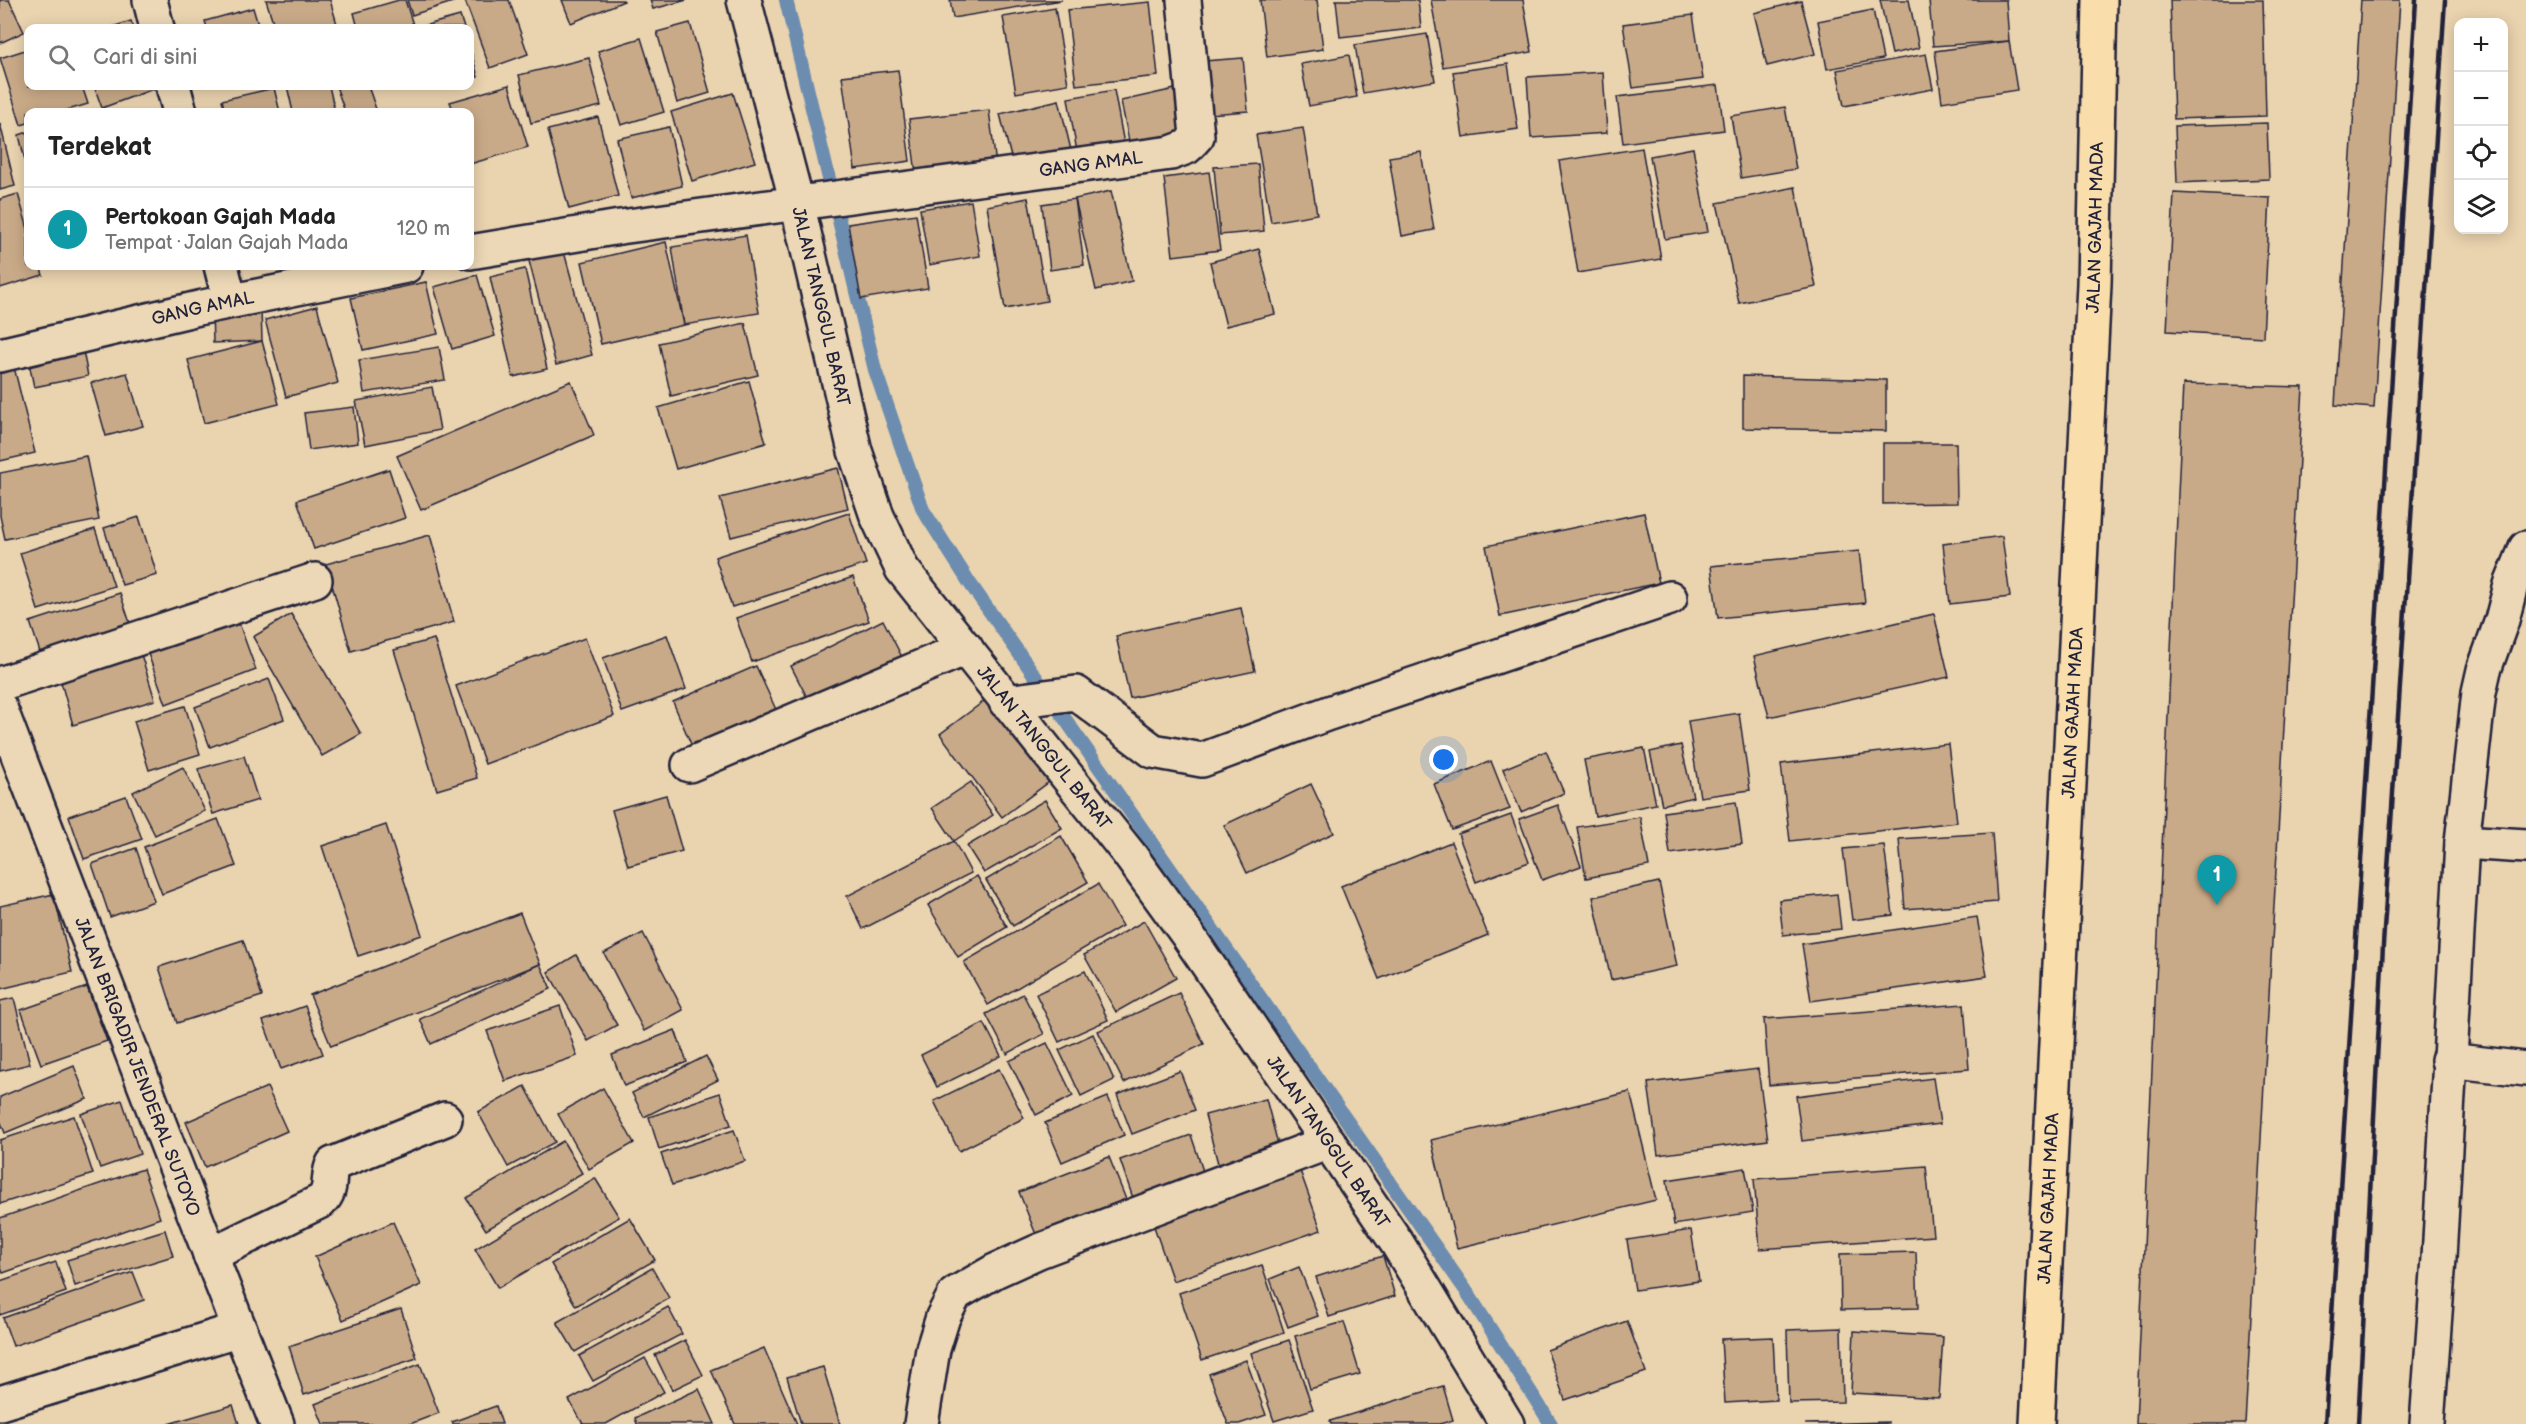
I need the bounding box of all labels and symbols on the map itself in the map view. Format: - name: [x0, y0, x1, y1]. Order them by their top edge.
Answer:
- street label: JALAN GAJAH MADA: [2083, 142, 2108, 314]
- street label: GANG AMAL: [1038, 147, 1144, 182]
- street label: JALAN TANGGUL BARAT: [787, 205, 854, 408]
- street label: GANG AMAL: [149, 287, 256, 330]
- street label: JALAN GAJAH MADA: [2058, 627, 2088, 799]
- street label: JALAN TANGGUL BARAT: [972, 662, 1116, 834]
- your location: [1429, 745, 1458, 774]
- pin: 1: [2198, 856, 2236, 905]
- street label: JALAN BRIGADIR JENDERAL SUTOYO: [70, 914, 204, 1219]
- street label: JALAN TANGGUL BARAT: [1262, 1052, 1394, 1232]
- street label: JALAN GAJAH MADA: [2034, 1112, 2064, 1284]

